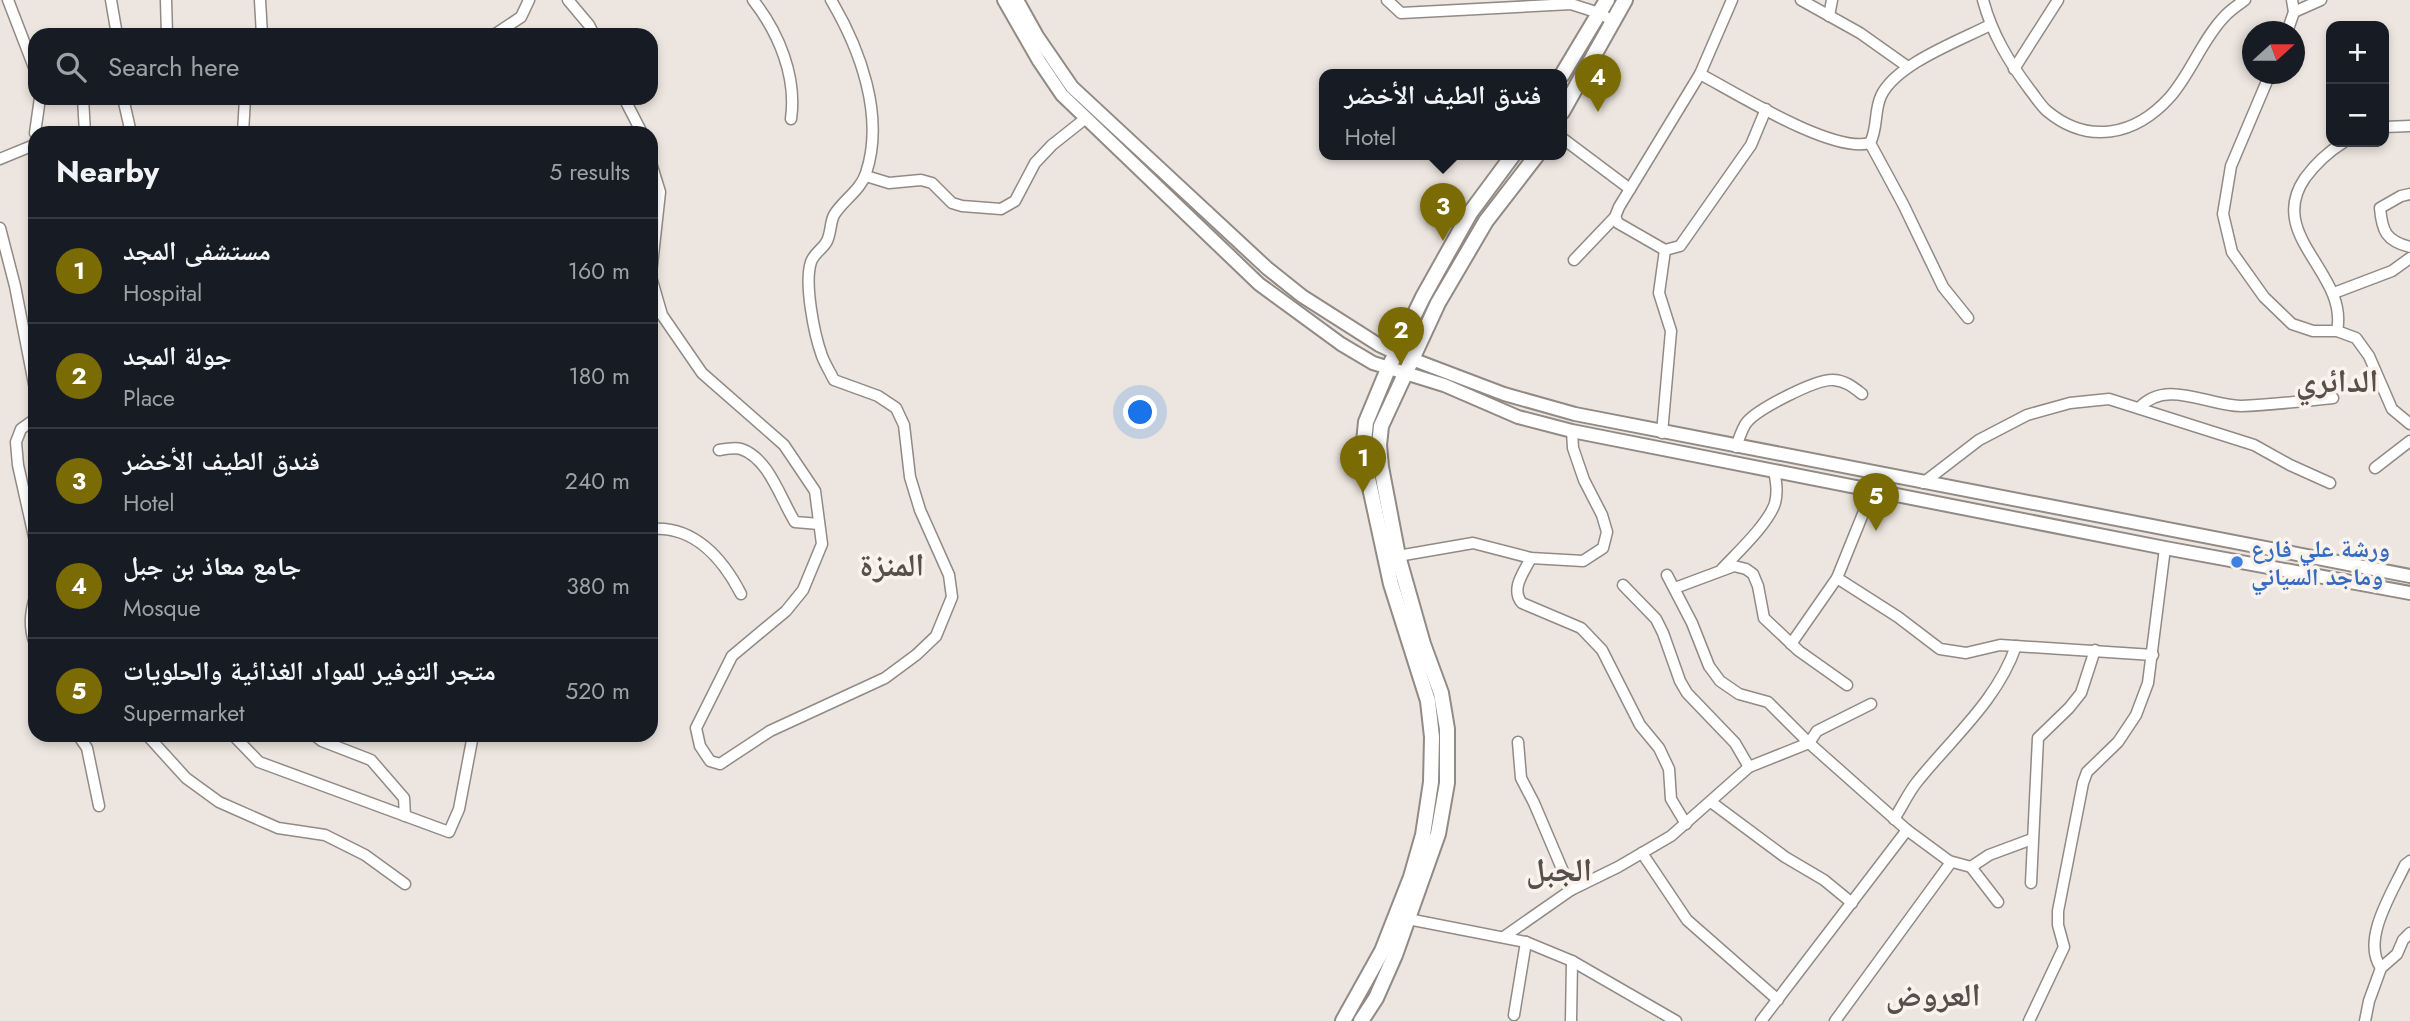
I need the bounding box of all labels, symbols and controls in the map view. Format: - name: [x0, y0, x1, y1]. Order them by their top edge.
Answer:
- north arrow: [2242, 21, 2305, 84]
- map controls: [2326, 21, 2389, 147]
- button: +: [2326, 21, 2389, 84]
- search box: [28, 28, 658, 105]
- icon: search: [52, 48, 90, 86]
- text: Search here: [108, 48, 240, 86]
- pin: 4: [1575, 54, 1621, 112]
- popup: [1319, 69, 1567, 160]
- text: فندق الطيف الأخضر: [1345, 76, 1541, 114]
- button: −: [2326, 84, 2389, 147]
- text: Hotel: [1345, 120, 1396, 154]
- text: Nearby: [56, 150, 159, 193]
- text: 5 results: [549, 155, 630, 189]
- pin: 3: [1420, 183, 1466, 241]
- text: مستشفى المجد: [123, 232, 271, 270]
- text: 1: [73, 254, 85, 288]
- text: 160 m: [568, 254, 630, 288]
- text: Hospital: [123, 276, 202, 310]
- pin: 2: [1378, 307, 1424, 365]
- text: جولة المجد: [123, 337, 232, 375]
- district label: الدائري: [2296, 358, 2378, 406]
- text: 2: [71, 359, 87, 393]
- text: 180 m: [568, 359, 630, 393]
- text: Place: [123, 381, 175, 415]
- your location: [1123, 395, 1157, 429]
- pin: 1: [1340, 435, 1386, 493]
- text: فندق الطيف الأخضر: [123, 442, 320, 480]
- text: 3: [72, 464, 86, 498]
- text: 240 m: [565, 464, 630, 498]
- pin: 5: [1853, 473, 1899, 531]
- text: Hotel: [123, 486, 175, 520]
- place label: ورشة علي فارع وماجد السياني: [2251, 531, 2390, 595]
- district label: المنزة: [860, 542, 924, 588]
- text: جامع معاذ بن جبل: [123, 547, 301, 585]
- marker: ورشة علي فارع وماجد السياني: [2229, 554, 2245, 570]
- text: 4: [71, 569, 87, 603]
- text: 380 m: [566, 569, 630, 603]
- text: Mosque: [123, 591, 201, 625]
- text: متجر التوفير للمواد الغذائية والحلويات: [123, 652, 496, 690]
- text: 5: [72, 674, 86, 708]
- text: 520 m: [565, 674, 630, 708]
- text: Supermarket: [123, 696, 245, 730]
- district label: الجبل: [1526, 847, 1592, 893]
- district label: العروض: [1885, 972, 1981, 1018]

